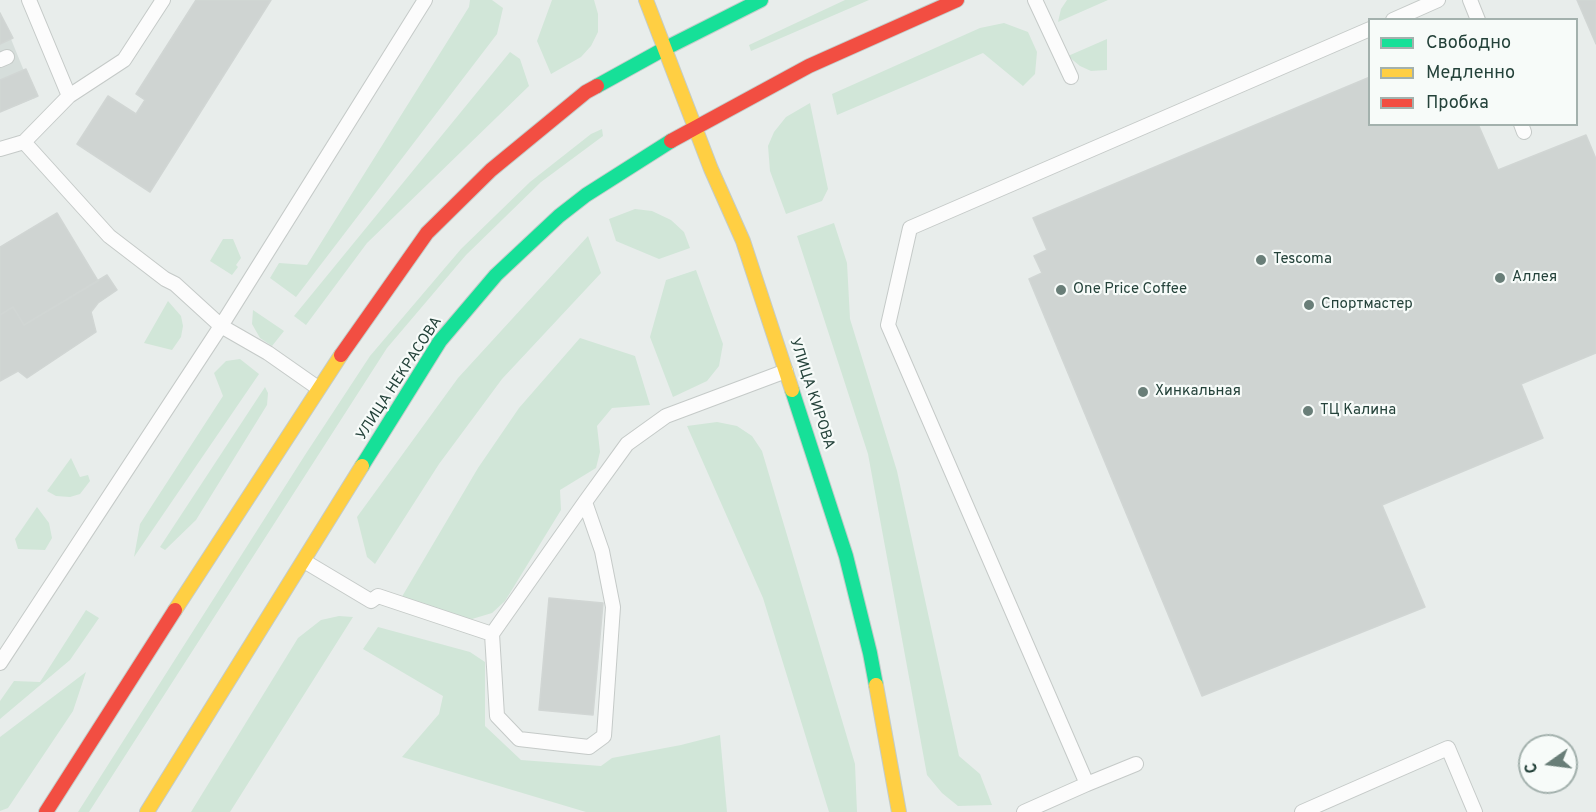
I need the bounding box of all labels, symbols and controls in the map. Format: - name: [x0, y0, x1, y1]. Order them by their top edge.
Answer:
- legend: [1368, 18, 1578, 126]
- text: Свободно: [1426, 32, 1511, 55]
- text: Медленно: [1426, 62, 1515, 85]
- text: Пробка: [1426, 92, 1489, 115]
- place label: Tescoma: [1273, 251, 1332, 269]
- marker: Tescoma: [1254, 253, 1268, 267]
- place label: Аллея: [1512, 269, 1557, 287]
- marker: Аллея: [1493, 271, 1507, 285]
- place label: One Price Coffee: [1073, 281, 1187, 299]
- marker: One Price Coffee: [1054, 283, 1068, 297]
- place label: Спортмастер: [1321, 296, 1413, 314]
- marker: Спортмастер: [1302, 298, 1316, 312]
- street label: УЛИЦА НЕКРАСОВА: [353, 314, 447, 444]
- street label: УЛИЦА КИРОВА: [785, 336, 837, 452]
- place label: Хинкальная: [1155, 383, 1241, 401]
- marker: Хинкальная: [1136, 385, 1150, 399]
- place label: ТЦ Калина: [1320, 402, 1396, 420]
- marker: ТЦ Калина: [1301, 404, 1315, 418]
- north arrow: [1518, 734, 1578, 794]
- text: С: [1522, 760, 1543, 775]

